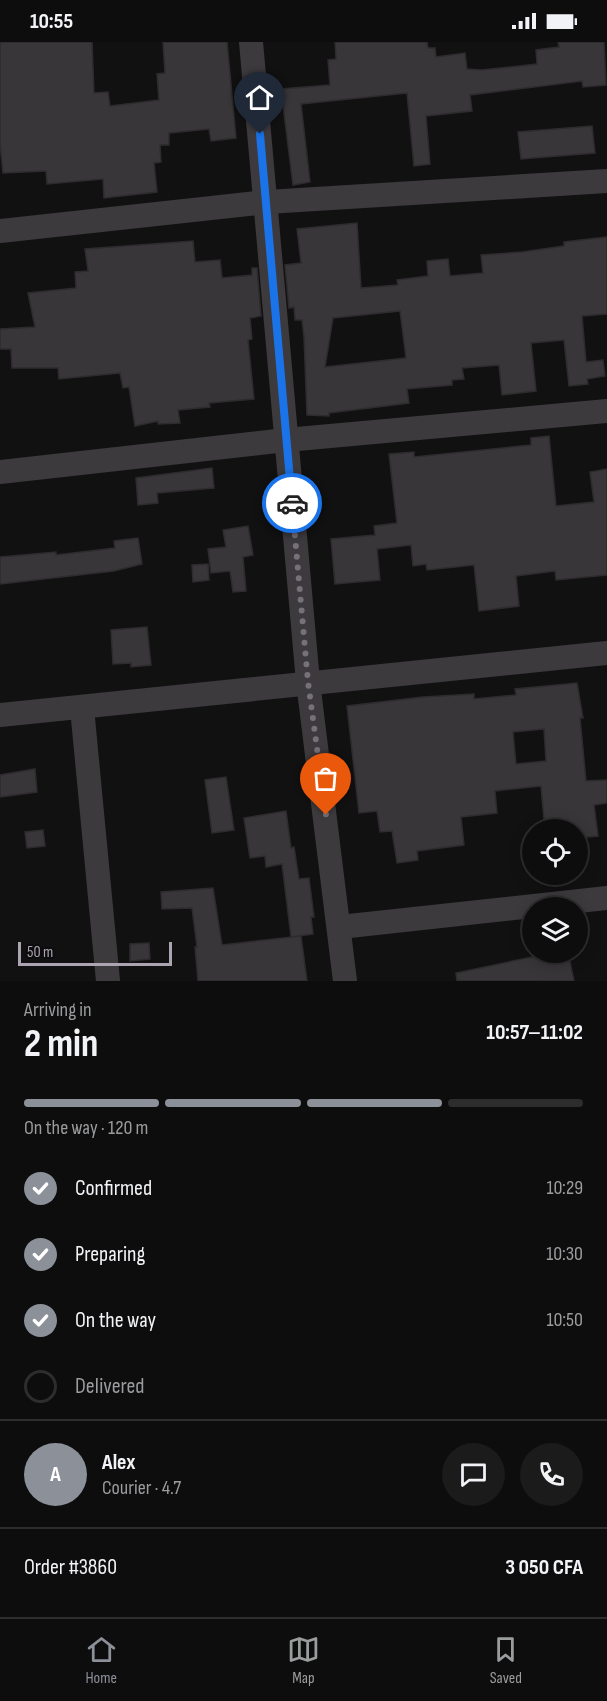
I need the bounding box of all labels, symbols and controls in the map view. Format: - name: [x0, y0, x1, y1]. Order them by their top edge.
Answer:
- text: 10:55: [30, 8, 73, 35]
- pin: [234, 72, 285, 134]
- icon: home: [243, 81, 276, 114]
- courier: [262, 473, 322, 533]
- icon: car: [276, 487, 309, 520]
- pin: [300, 753, 351, 815]
- icon: bag: [309, 762, 342, 795]
- map controls: [522, 819, 588, 963]
- button: locate: [522, 819, 588, 885]
- button: layers: [522, 897, 588, 963]
- scale bar: [18, 939, 172, 966]
- text: 50 m: [27, 943, 53, 962]
- text: Arriving in: [24, 998, 92, 1022]
- text: 10:57–11:02: [486, 1019, 583, 1046]
- text: 2 min: [24, 1021, 98, 1068]
- text: On the way · 120 m: [24, 1116, 148, 1140]
- icon: check: [24, 1172, 57, 1205]
- text: Confirmed: [75, 1175, 152, 1202]
- text: 10:29: [546, 1176, 583, 1200]
- icon: check: [24, 1238, 57, 1271]
- text: Preparing: [75, 1241, 145, 1268]
- text: 10:30: [546, 1242, 583, 1266]
- icon: check: [24, 1304, 57, 1337]
- text: On the way: [75, 1307, 156, 1334]
- text: 10:50: [547, 1308, 583, 1332]
- text: Delivered: [75, 1373, 144, 1400]
- button: chat: [442, 1443, 505, 1506]
- button: phone: [520, 1443, 583, 1506]
- text: Alex: [102, 1449, 135, 1476]
- text: A: [50, 1461, 61, 1488]
- text: Courier · 4.7: [102, 1476, 181, 1500]
- text: Order #3860: [24, 1554, 117, 1581]
- text: 3 050 CFA: [505, 1554, 583, 1581]
- tab: Home: [85, 1633, 118, 1688]
- tab: Map: [287, 1633, 320, 1688]
- tab: Saved: [489, 1633, 522, 1688]

